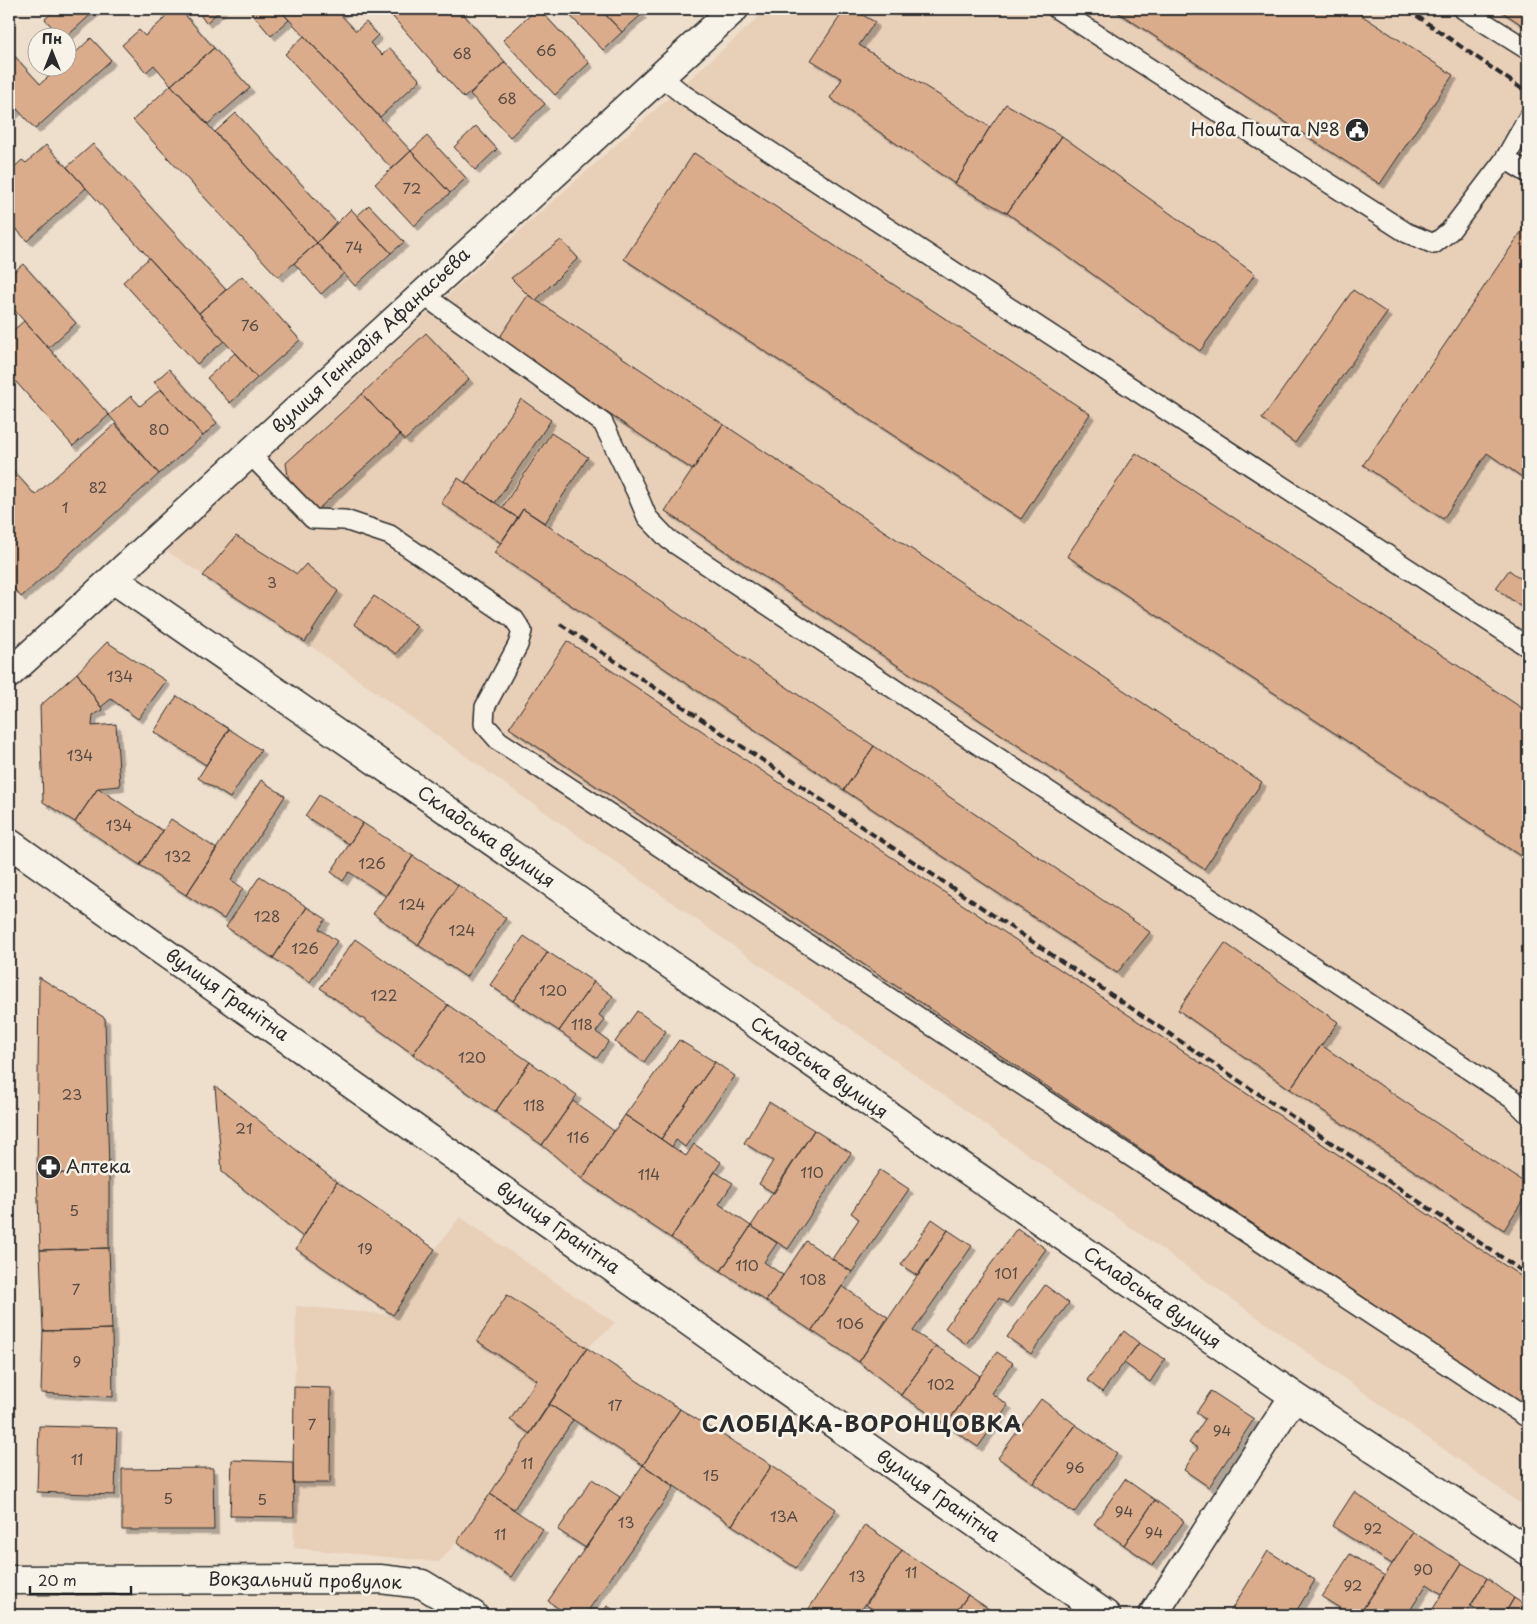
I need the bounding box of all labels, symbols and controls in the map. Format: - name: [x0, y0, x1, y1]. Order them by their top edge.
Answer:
- north arrow: [28, 28, 78, 78]
- text: Пн: [42, 28, 62, 49]
- house number: 66: [536, 38, 556, 61]
- house number: 68: [452, 41, 472, 64]
- house number: 68: [497, 86, 517, 109]
- place label: Нова Пошта №8: [1191, 115, 1340, 142]
- public building icon: Нова Пошта №8: [1344, 117, 1370, 143]
- house number: 72: [403, 176, 421, 199]
- house number: 74: [345, 235, 363, 258]
- street label: вулиця Геннадія Афанасьєва: [265, 240, 476, 439]
- house number: 76: [241, 313, 259, 336]
- house number: 80: [149, 417, 169, 440]
- house number: 82: [89, 475, 107, 498]
- house number: 1: [62, 495, 68, 518]
- house number: 3: [267, 570, 277, 593]
- house number: 134: [107, 664, 133, 687]
- house number: 134: [67, 743, 93, 766]
- street label: Складська вулиця: [413, 778, 561, 893]
- house number: 134: [106, 813, 132, 836]
- house number: 132: [165, 844, 191, 867]
- house number: 126: [358, 851, 386, 874]
- house number: 124: [399, 892, 426, 915]
- house number: 128: [254, 904, 280, 927]
- house number: 124: [449, 918, 476, 941]
- house number: 126: [291, 936, 319, 959]
- street label: вулиця Гранітна: [160, 941, 296, 1047]
- house number: 120: [539, 978, 567, 1001]
- house number: 122: [371, 983, 397, 1006]
- street label: Складська вулиця: [746, 1009, 894, 1124]
- house number: 118: [571, 1012, 593, 1035]
- house number: 120: [458, 1045, 486, 1068]
- house number: 23: [62, 1082, 82, 1105]
- house number: 118: [523, 1093, 545, 1116]
- house number: 21: [235, 1116, 253, 1139]
- house number: 116: [566, 1125, 590, 1148]
- place label: Аптека: [66, 1152, 131, 1179]
- pharmacy icon: Аптека: [36, 1154, 62, 1180]
- house number: 110: [800, 1160, 824, 1183]
- house number: 114: [638, 1162, 660, 1185]
- street label: вулиця Гранітна: [491, 1174, 627, 1280]
- house number: 5: [69, 1198, 79, 1221]
- house number: 19: [357, 1236, 373, 1259]
- street label: Складська вулиця: [1079, 1239, 1227, 1354]
- house number: 110: [735, 1253, 759, 1276]
- house number: 101: [994, 1261, 1018, 1284]
- house number: 108: [799, 1267, 827, 1290]
- house number: 7: [72, 1277, 81, 1300]
- house number: 106: [836, 1311, 864, 1334]
- house number: 9: [73, 1349, 81, 1372]
- house number: 102: [927, 1372, 955, 1395]
- house number: 17: [608, 1393, 622, 1416]
- district label: СЛОБІДКА-ВОРОНЦОВКА: [702, 1406, 1022, 1439]
- house number: 7: [308, 1412, 317, 1435]
- house number: 94: [1213, 1418, 1231, 1441]
- street label: вулиця Гранітна: [871, 1442, 1007, 1548]
- house number: 11: [71, 1447, 83, 1470]
- house number: 11: [521, 1451, 533, 1474]
- house number: 96: [1066, 1455, 1085, 1478]
- house number: 15: [703, 1463, 719, 1486]
- house number: 5: [163, 1486, 173, 1509]
- house number: 5: [257, 1487, 267, 1510]
- house number: 94: [1115, 1499, 1133, 1522]
- house number: 13А: [770, 1504, 798, 1527]
- house number: 13: [618, 1510, 634, 1533]
- house number: 92: [1364, 1516, 1382, 1539]
- house number: 94: [1145, 1520, 1163, 1543]
- house number: 11: [494, 1522, 506, 1545]
- house number: 90: [1413, 1557, 1433, 1580]
- house number: 11: [905, 1560, 917, 1583]
- scale bar: [30, 1564, 131, 1596]
- street label: Вокзальний провулок: [208, 1564, 402, 1595]
- house number: 13: [849, 1564, 865, 1587]
- text: 20 m: [38, 1568, 77, 1591]
- house number: 92: [1344, 1573, 1362, 1596]

